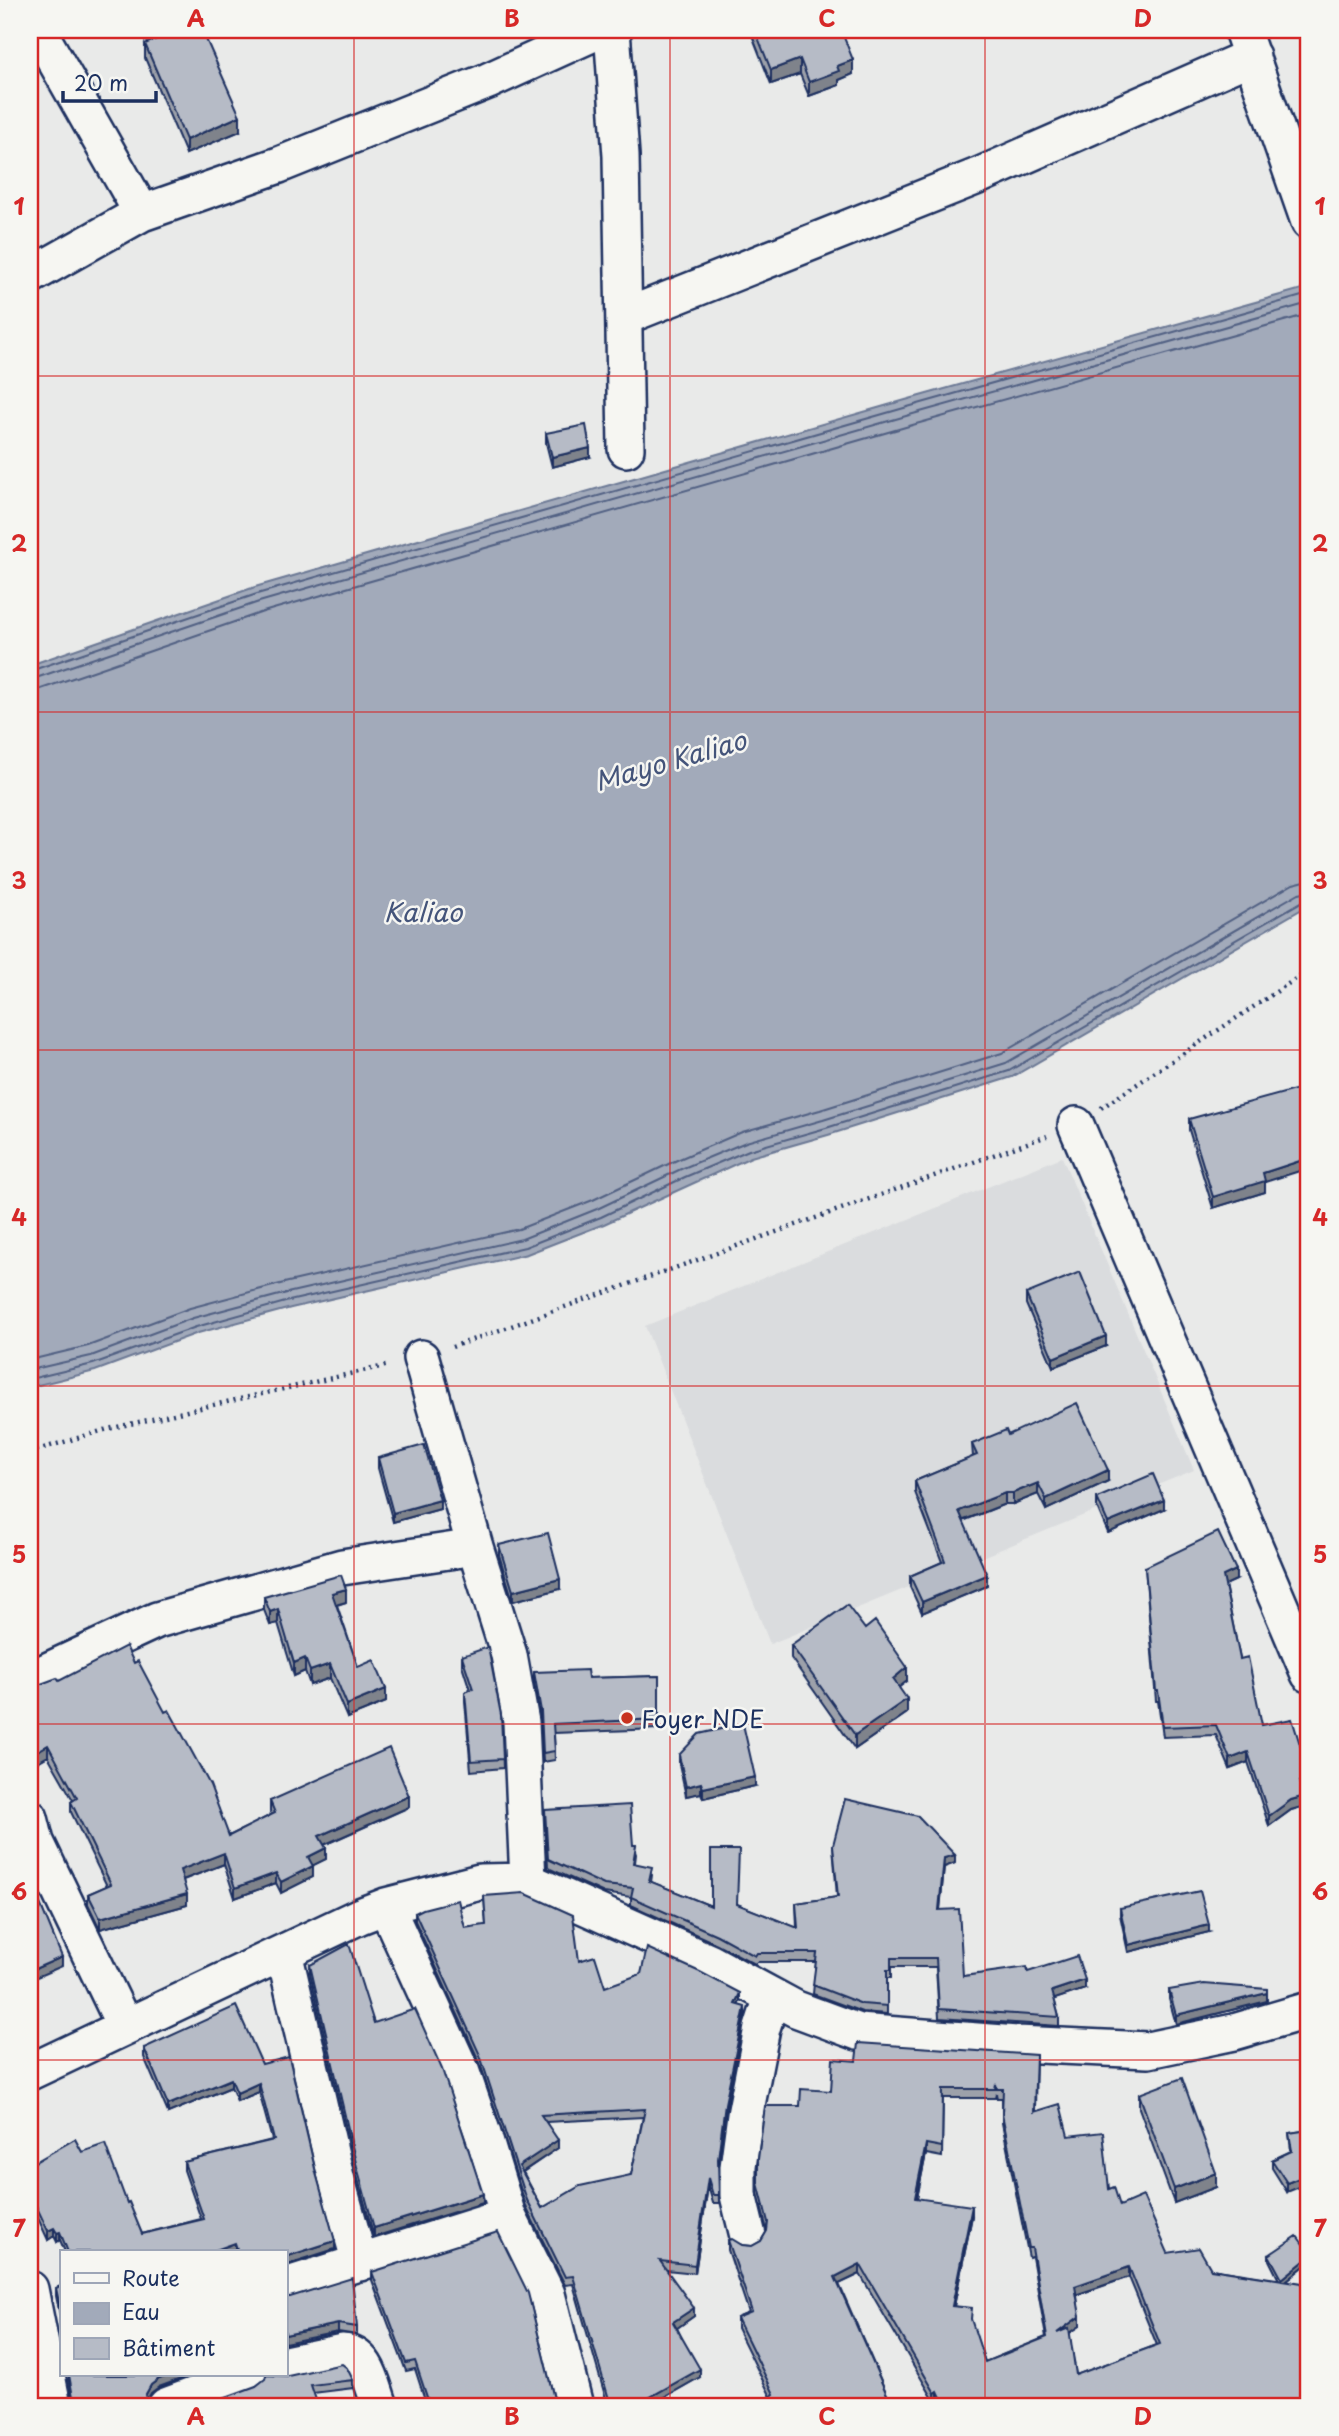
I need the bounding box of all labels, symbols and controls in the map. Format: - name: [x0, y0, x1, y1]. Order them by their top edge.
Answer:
- text: A: [187, 0, 205, 35]
- text: B: [504, 0, 520, 35]
- text: C: [818, 0, 836, 35]
- text: D: [1134, 0, 1152, 35]
- scale bar: [63, 60, 156, 104]
- text: 20 m: [74, 66, 128, 98]
- text: 1: [14, 188, 25, 223]
- text: 1: [1315, 188, 1326, 223]
- text: 2: [11, 525, 27, 560]
- text: 2: [1312, 525, 1328, 560]
- water label: Mayo Kaliao: [590, 719, 752, 800]
- text: 3: [11, 862, 27, 897]
- text: 3: [1312, 862, 1328, 897]
- water label: Kaliao: [384, 892, 464, 931]
- text: 4: [11, 1199, 27, 1234]
- text: 4: [1312, 1199, 1328, 1234]
- text: 5: [12, 1536, 26, 1571]
- text: 5: [1313, 1536, 1327, 1571]
- place label: Foyer NDE: [641, 1700, 764, 1736]
- marker: Foyer NDE: [619, 1710, 635, 1726]
- text: 6: [11, 1873, 27, 1908]
- text: 6: [1312, 1873, 1328, 1908]
- text: 7: [12, 2210, 26, 2245]
- text: 7: [1313, 2210, 1327, 2245]
- legend: [60, 2250, 287, 2376]
- text: Route: [122, 2261, 180, 2293]
- text: Eau: [122, 2295, 160, 2327]
- text: Bâtiment: [122, 2331, 215, 2363]
- text: A: [187, 2398, 205, 2433]
- text: B: [504, 2398, 520, 2433]
- text: C: [818, 2398, 836, 2433]
- text: D: [1134, 2398, 1152, 2433]

